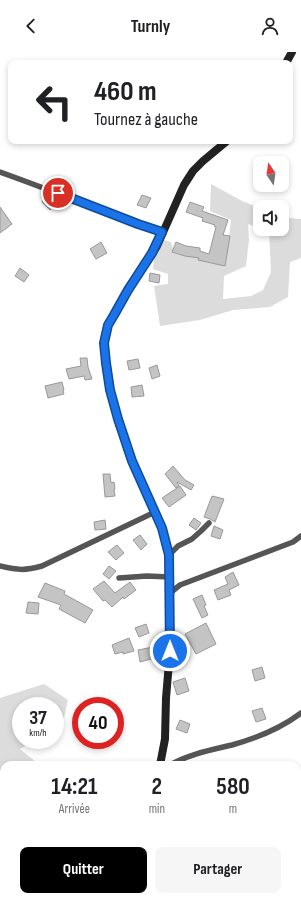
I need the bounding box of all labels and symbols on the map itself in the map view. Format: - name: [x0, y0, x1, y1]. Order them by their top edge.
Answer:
- north arrow: [253, 156, 289, 192]
- pin: [41, 176, 75, 210]
- position arrow: [149, 630, 191, 672]
- speed limit sign: 40: [72, 697, 124, 749]

